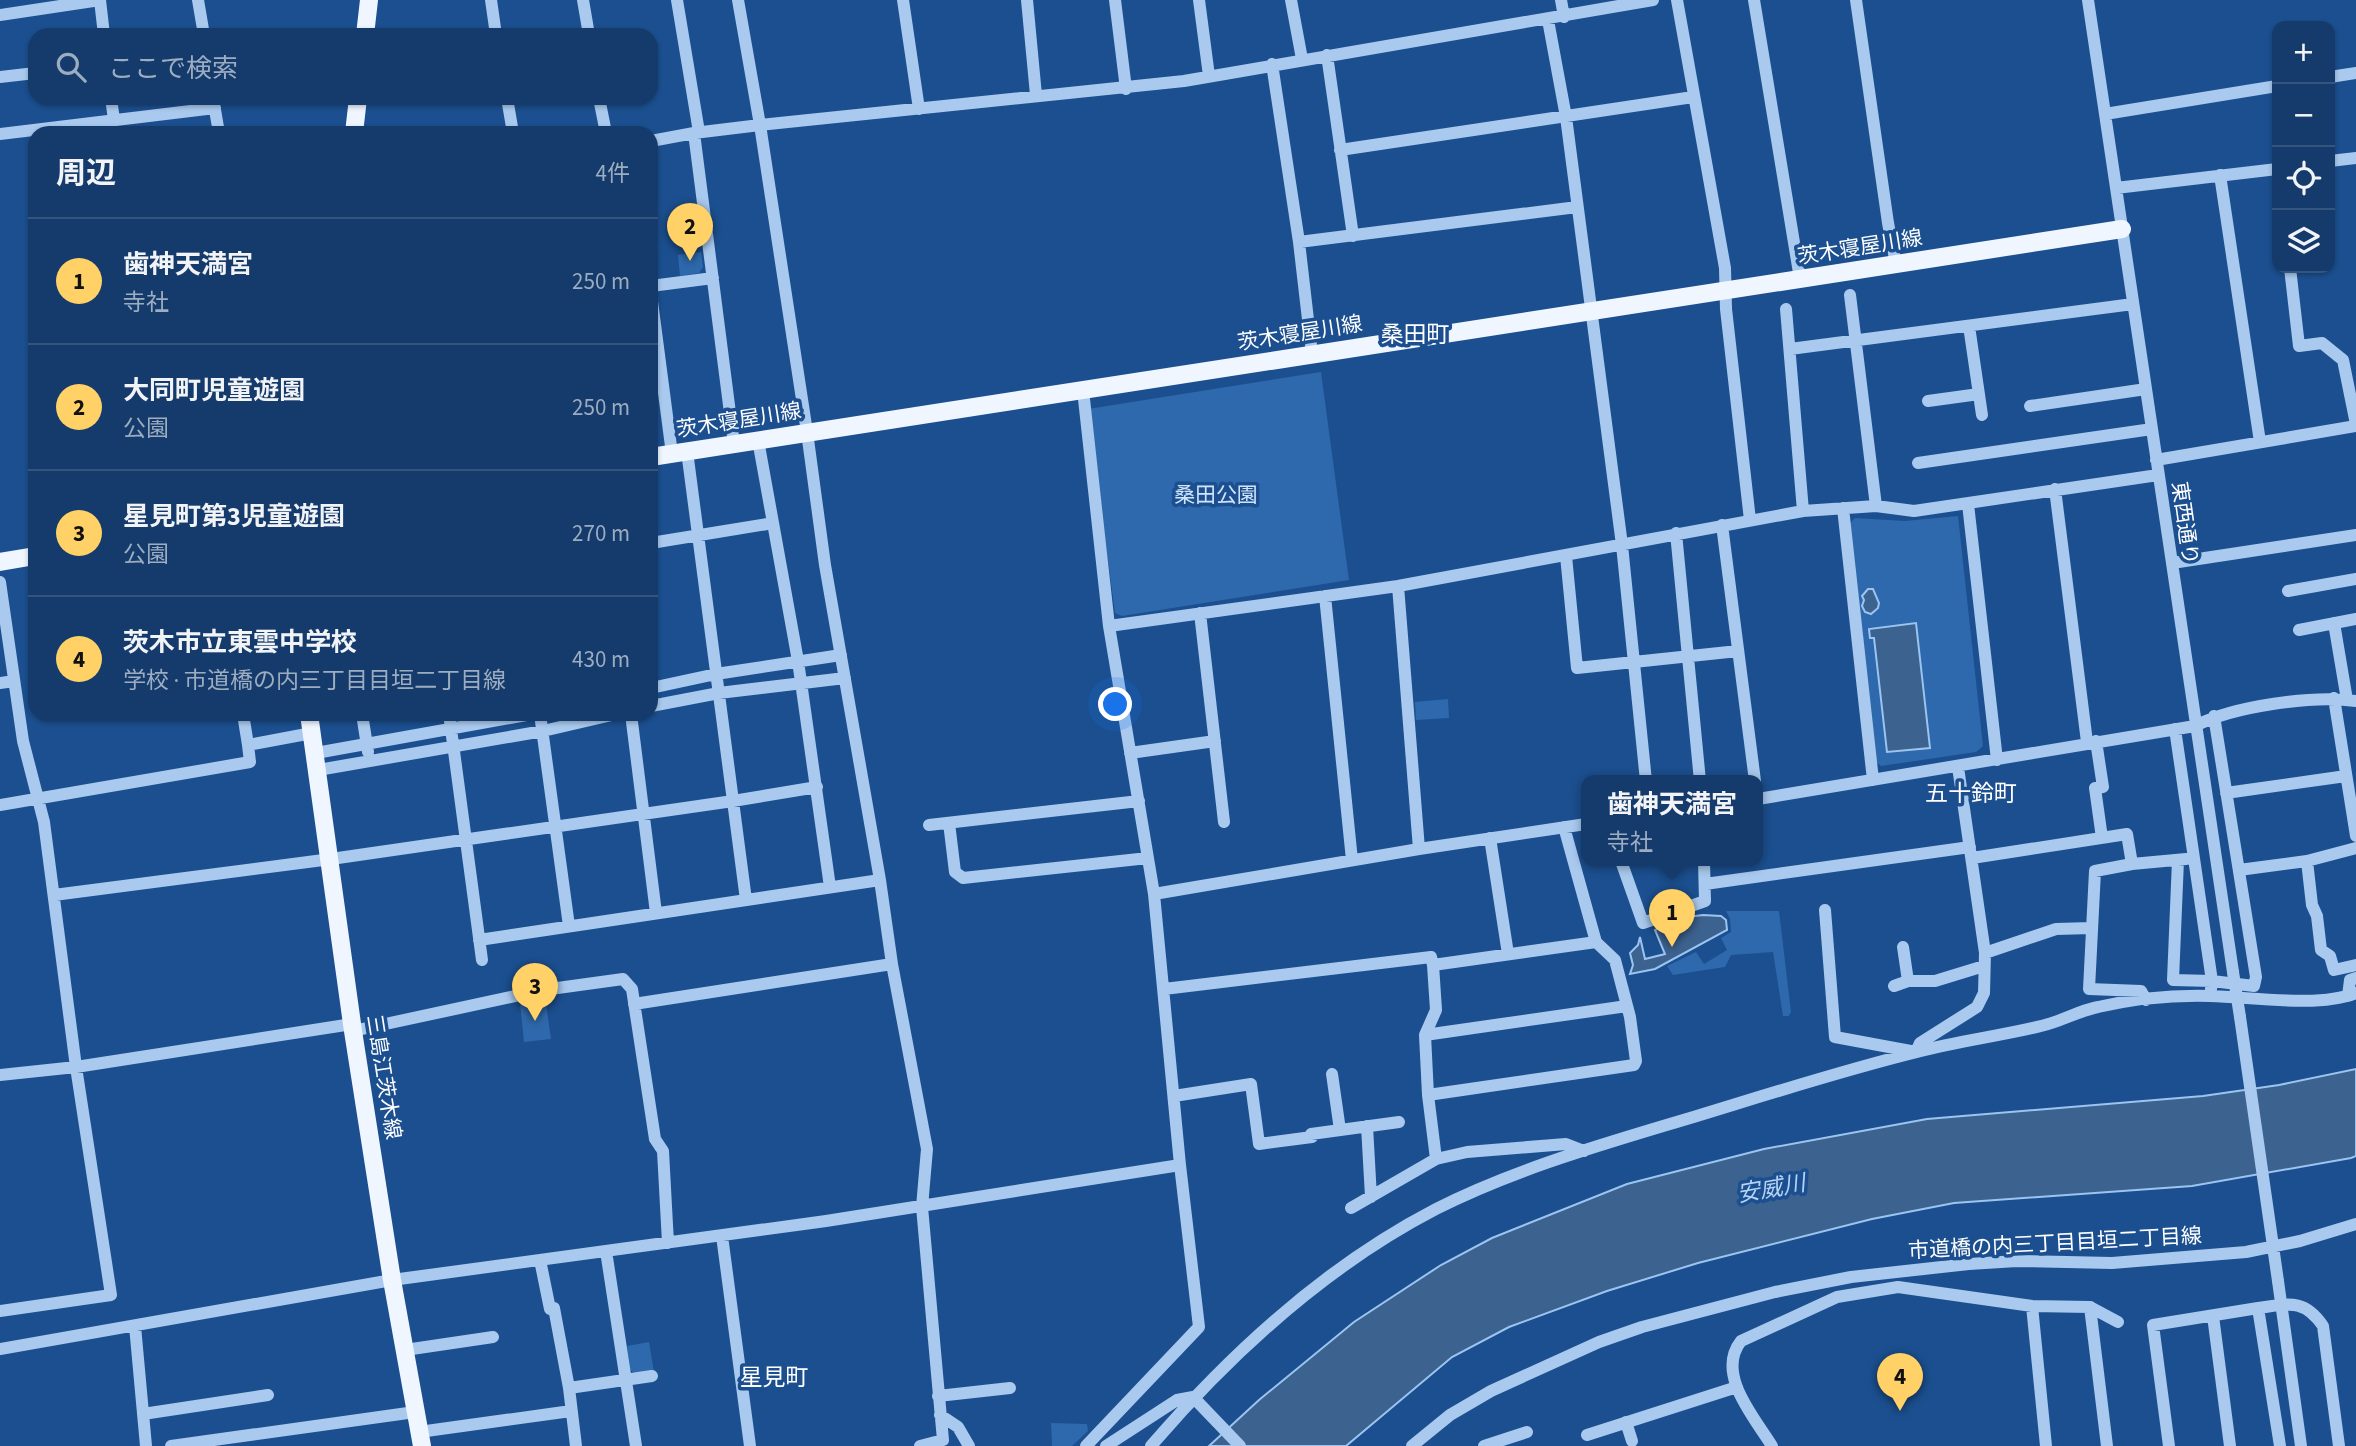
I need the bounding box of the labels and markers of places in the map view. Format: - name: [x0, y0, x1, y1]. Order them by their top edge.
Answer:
- pin: 2: [667, 203, 713, 261]
- pin: 1: [1649, 889, 1695, 947]
- pin: 3: [512, 963, 558, 1021]
- pin: 4: [1877, 1353, 1923, 1411]

